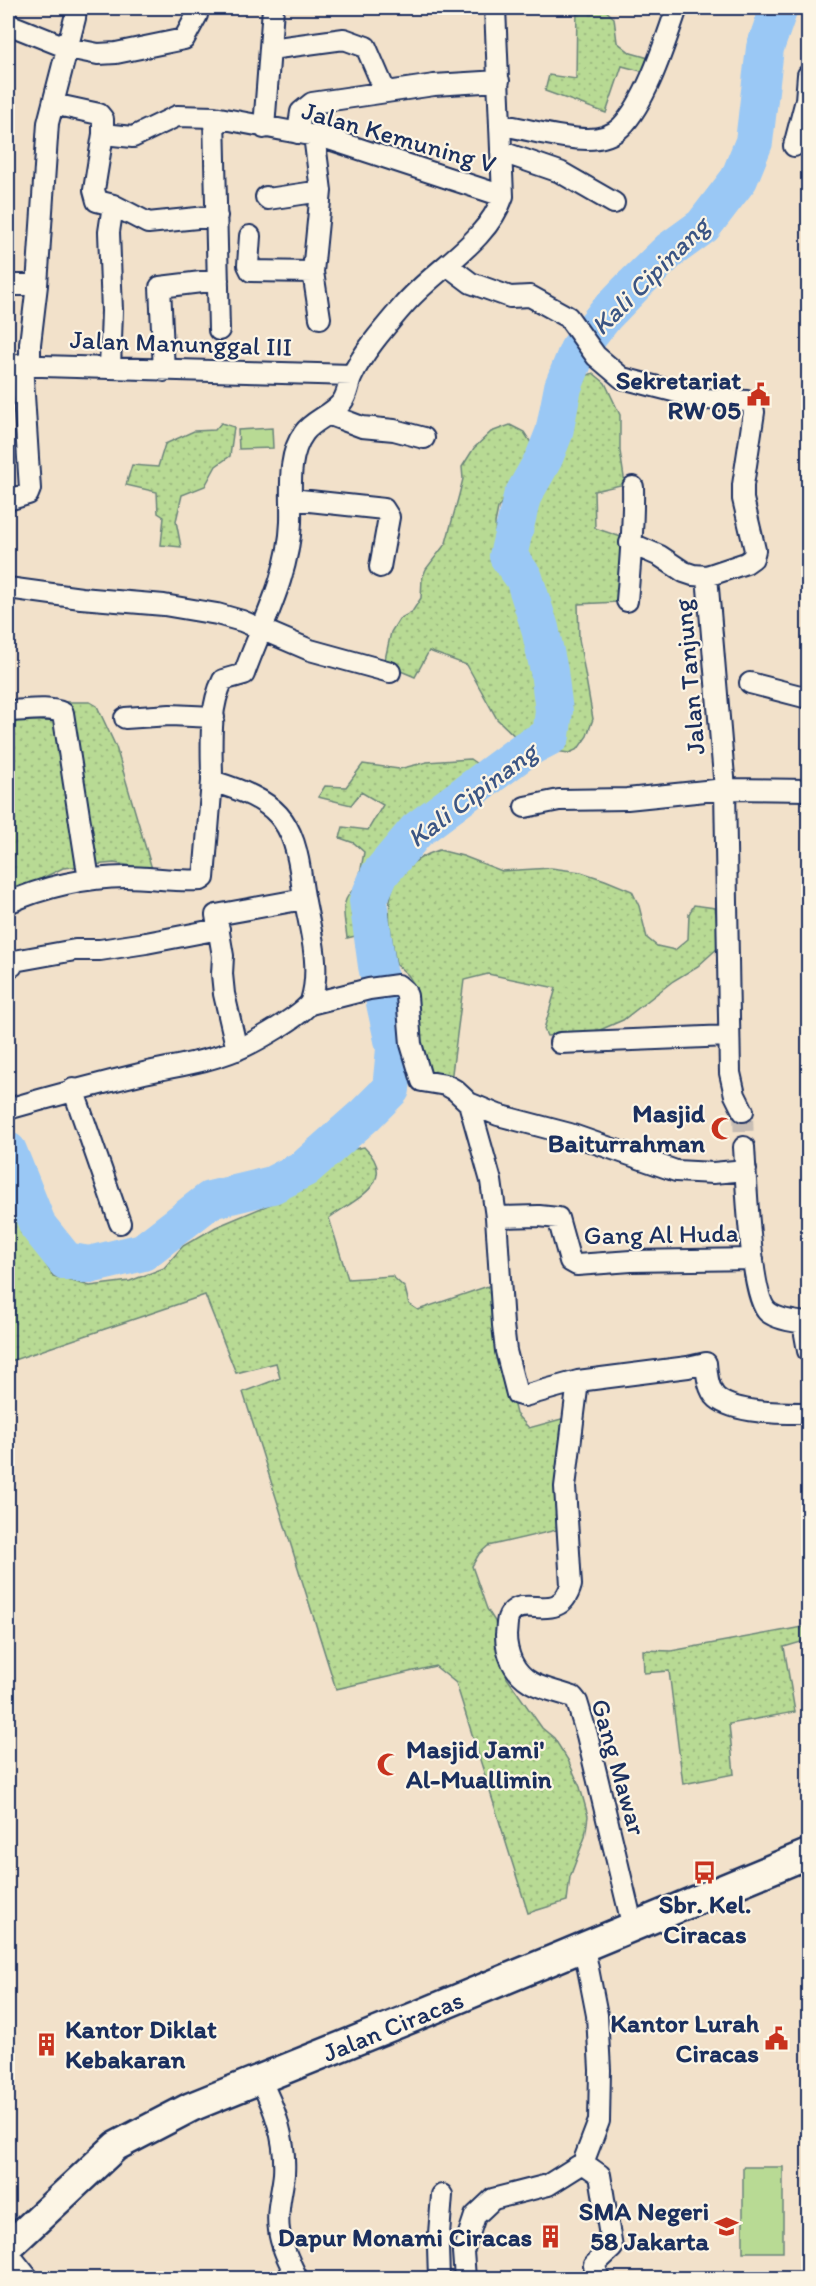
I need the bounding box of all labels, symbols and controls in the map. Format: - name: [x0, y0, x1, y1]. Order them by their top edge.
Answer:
- street label: Jalan Kemuning V: [298, 94, 500, 180]
- water label: Kali Cipinang: [584, 207, 718, 342]
- street label: Jalan Manunggal III: [69, 323, 293, 363]
- place label: Sekretariat RW 05: [616, 364, 741, 426]
- public building icon: Sekretariat RW 05: [746, 382, 772, 408]
- street label: Jalan Tanjung: [666, 597, 712, 756]
- water label: Kali Cipinang: [400, 733, 546, 854]
- place label: Masjid Baiturrahman: [548, 1097, 706, 1159]
- mosque icon: Masjid Baiturrahman: [710, 1115, 736, 1141]
- street label: Gang Al Huda: [583, 1217, 739, 1251]
- street label: Gang Mawar: [584, 1695, 654, 1840]
- place label: Masjid Jami' Al-Muallimin: [405, 1733, 552, 1795]
- mosque icon: Masjid Jami' Al-Muallimin: [375, 1751, 401, 1777]
- bus stop icon: Sbr. Kel. Ciracas: [692, 1860, 718, 1886]
- place label: Sbr. Kel. Ciracas: [659, 1888, 751, 1950]
- street label: Jalan Ciracas: [318, 1983, 468, 2069]
- place label: Kantor Lurah Ciracas: [610, 2007, 760, 2069]
- place label: Kantor Diklat Kebakaran: [65, 2013, 217, 2075]
- public building icon: Kantor Lurah Ciracas: [764, 2025, 790, 2051]
- building icon: Kantor Diklat Kebakaran: [34, 2031, 60, 2057]
- place label: SMA Negeri 58 Jakarta: [579, 2195, 709, 2257]
- school or university icon: SMA Negeri 58 Jakarta: [714, 2213, 740, 2239]
- place label: Dapur Monami Ciracas: [278, 2221, 532, 2253]
- building icon: Dapur Monami Ciracas: [537, 2224, 563, 2250]

